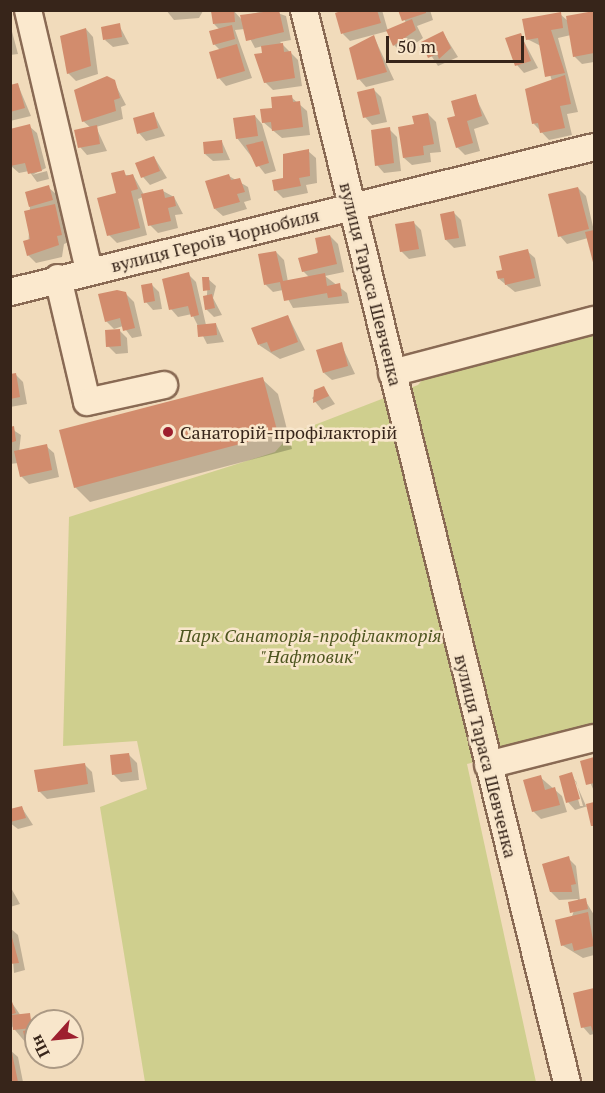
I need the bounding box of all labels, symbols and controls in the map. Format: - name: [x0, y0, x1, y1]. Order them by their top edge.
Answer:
- scale bar: [389, 24, 527, 62]
- text: 50 m: [397, 34, 436, 58]
- street label: вулиця Тараса Шевченка: [335, 180, 407, 388]
- street label: вулиця Героїв Чорнобиля: [108, 204, 322, 276]
- place label: Санаторій-профілакторій: [180, 421, 397, 443]
- marker: Санаторій-профілакторій: [161, 425, 175, 439]
- park label: Парк Санаторія-профілакторія "Нафтовик": [179, 625, 441, 668]
- street label: вулиця Тараса Шевченка: [450, 652, 522, 860]
- north arrow: [24, 1009, 84, 1069]
- text: Пн: [25, 1031, 55, 1061]

